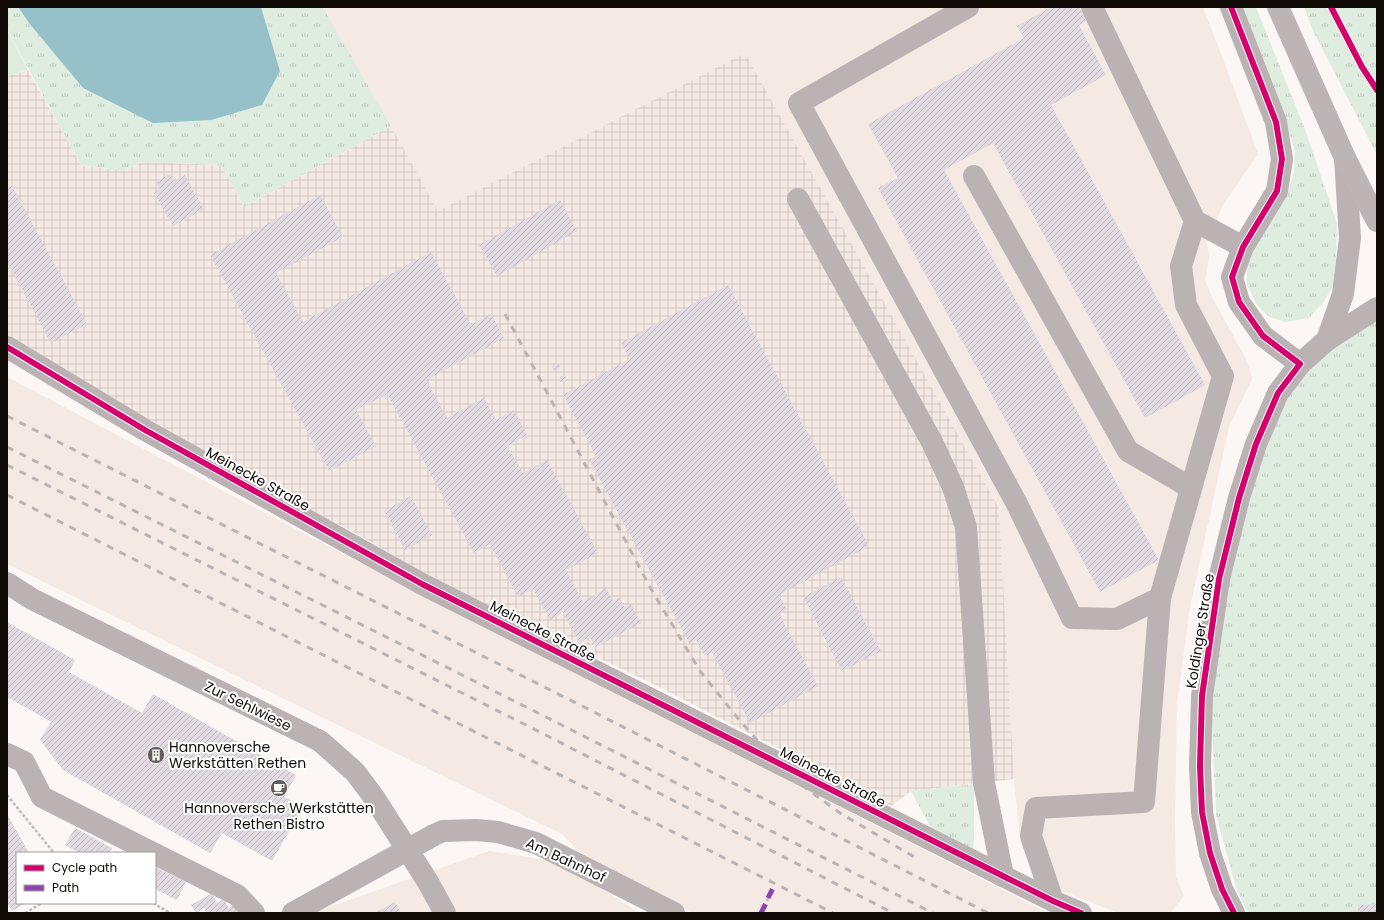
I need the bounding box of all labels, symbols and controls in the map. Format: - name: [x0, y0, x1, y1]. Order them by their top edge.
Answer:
- street label: Meinecke Straße: [202, 442, 314, 516]
- street label: Koldinger Straße: [1181, 572, 1219, 690]
- street label: Meinecke Straße: [487, 596, 600, 666]
- street label: Zur Sehlwiese: [201, 676, 295, 736]
- place label: Hannoversche Werkstätten Rethen: [169, 737, 306, 773]
- street label: Meinecke Straße: [777, 742, 890, 812]
- building icon: Hannoversche Werkstätten Rethen: [146, 745, 166, 765]
- cafe icon: Hannoversche Werkstätten Rethen Bistro: [269, 778, 289, 798]
- place label: Hannoversche Werkstätten Rethen Bistro: [184, 798, 374, 834]
- street label: Am Bahnhof: [523, 833, 610, 887]
- legend: [16, 852, 156, 904]
- text: Cycle path: [52, 859, 117, 876]
- text: Path: [52, 879, 79, 896]

